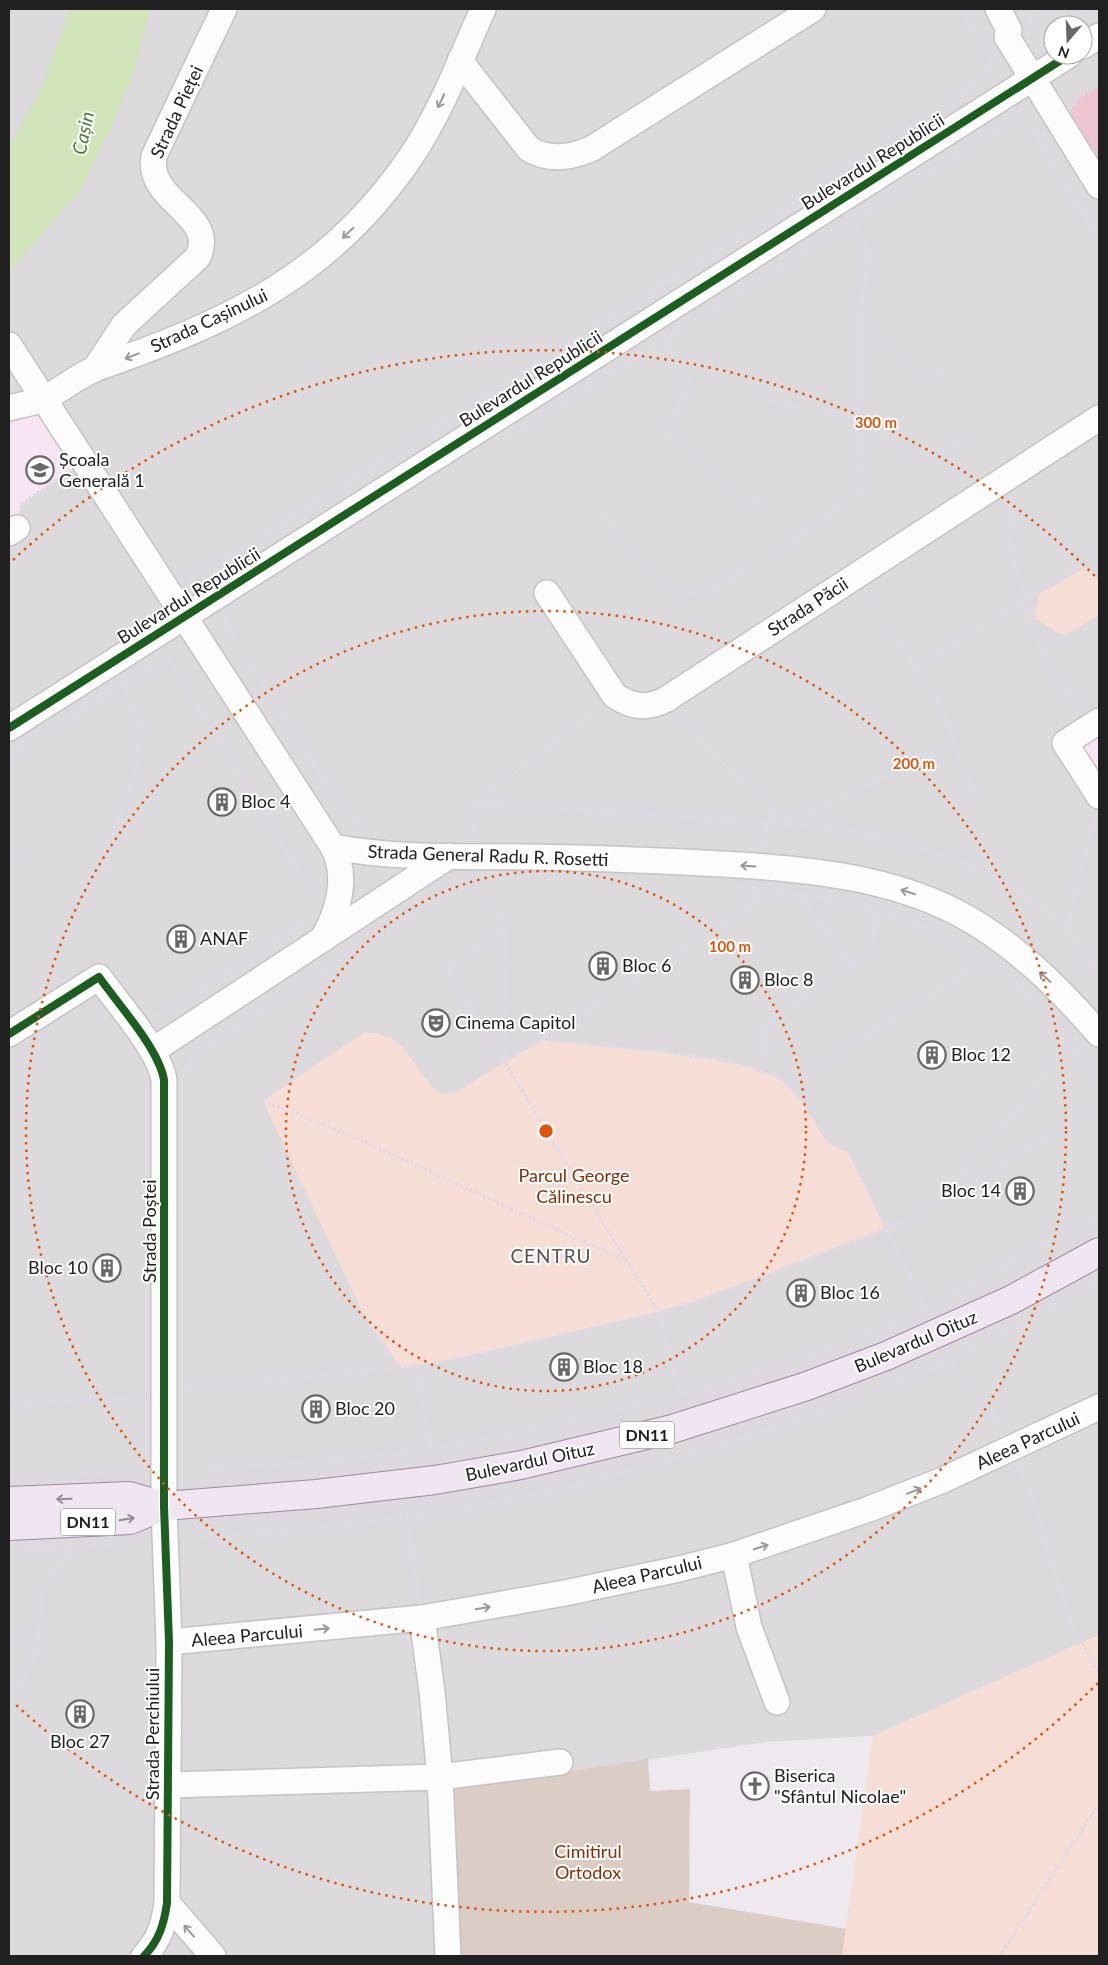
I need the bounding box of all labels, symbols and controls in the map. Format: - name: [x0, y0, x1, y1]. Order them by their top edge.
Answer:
- north arrow: [1043, 15, 1093, 65]
- text: N: [1056, 43, 1071, 63]
- street label: Strada Pieței: [145, 62, 207, 161]
- one-way arrow: [436, 93, 446, 108]
- street label: Bulevardul Republicii: [797, 108, 948, 214]
- water label: Cașin: [67, 109, 98, 157]
- one-way arrow: [341, 227, 354, 239]
- street label: Strada Cașinului: [147, 283, 271, 357]
- street label: Bulevardul Republicii: [455, 325, 606, 431]
- one-way arrow: [125, 352, 141, 361]
- text: 300 m: [855, 413, 897, 431]
- place label: Școala Generală 1: [59, 448, 145, 491]
- school or university icon: Școala Generală 1: [25, 455, 55, 485]
- street label: Bulevardul Republicii: [113, 542, 264, 648]
- street label: Strada Păcii: [763, 572, 852, 640]
- text: 200 m: [893, 754, 935, 772]
- building icon: Bloc 4: [207, 787, 237, 817]
- place label: Bloc 4: [241, 790, 291, 812]
- street label: Strada General Radu R. Rosetti: [367, 840, 609, 870]
- one-way arrow: [740, 861, 756, 870]
- one-way arrow: [900, 887, 916, 897]
- building icon: ANAF: [166, 924, 196, 954]
- place label: ANAF: [200, 927, 248, 949]
- text: 100 m: [709, 937, 751, 955]
- building icon: Bloc 6: [588, 951, 618, 981]
- place label: Bloc 6: [622, 954, 672, 976]
- building icon: Bloc 8: [730, 965, 760, 995]
- place label: Bloc 8: [764, 968, 814, 990]
- one-way arrow: [1039, 971, 1052, 983]
- theatre icon: Cinema Capitol: [421, 1008, 451, 1038]
- place label: Cinema Capitol: [455, 1011, 576, 1033]
- building icon: Bloc 12: [917, 1040, 947, 1070]
- place label: Bloc 12: [951, 1043, 1011, 1065]
- centre of rings: [537, 1122, 555, 1140]
- park label: Parcul George Călinescu: [519, 1164, 629, 1207]
- building icon: Bloc 14: [1005, 1176, 1035, 1206]
- street label: Strada Poștei: [138, 1179, 160, 1283]
- place label: Bloc 14: [941, 1179, 1001, 1201]
- district label: CENTRU: [510, 1244, 592, 1267]
- building icon: Bloc 10: [92, 1253, 122, 1283]
- place label: Bloc 10: [28, 1256, 88, 1278]
- building icon: Bloc 16: [786, 1278, 816, 1308]
- place label: Bloc 16: [820, 1281, 880, 1303]
- street label: Bulevardul Oituz: [851, 1305, 980, 1377]
- building icon: Bloc 18: [549, 1352, 579, 1382]
- place label: Bloc 18: [583, 1355, 643, 1377]
- building icon: Bloc 20: [301, 1394, 331, 1424]
- place label: Bloc 20: [335, 1397, 395, 1419]
- street label: Aleea Parcului: [972, 1406, 1083, 1474]
- road number: DN11: [620, 1422, 674, 1448]
- street label: Bulevardul Oituz: [463, 1437, 596, 1485]
- one-way arrow: [906, 1486, 921, 1495]
- one-way arrow: [56, 1494, 72, 1503]
- road number: DN11: [61, 1508, 116, 1535]
- one-way arrow: [119, 1514, 135, 1523]
- one-way arrow: [753, 1541, 769, 1551]
- street label: Aleea Parcului: [590, 1551, 704, 1597]
- one-way arrow: [474, 1602, 490, 1612]
- street label: Aleea Parcului: [190, 1619, 304, 1651]
- one-way arrow: [313, 1624, 329, 1634]
- street label: Strada Perchiului: [141, 1668, 163, 1800]
- building icon: Bloc 27: [65, 1699, 95, 1729]
- place label: Bloc 27: [50, 1730, 110, 1752]
- place label: Biserica "Sfântul Nicolae": [774, 1764, 906, 1807]
- church icon: Biserica "Sfântul Nicolae": [740, 1771, 770, 1801]
- park label: Cimitirul Ortodox: [554, 1840, 622, 1883]
- one-way arrow: [183, 1924, 195, 1937]

